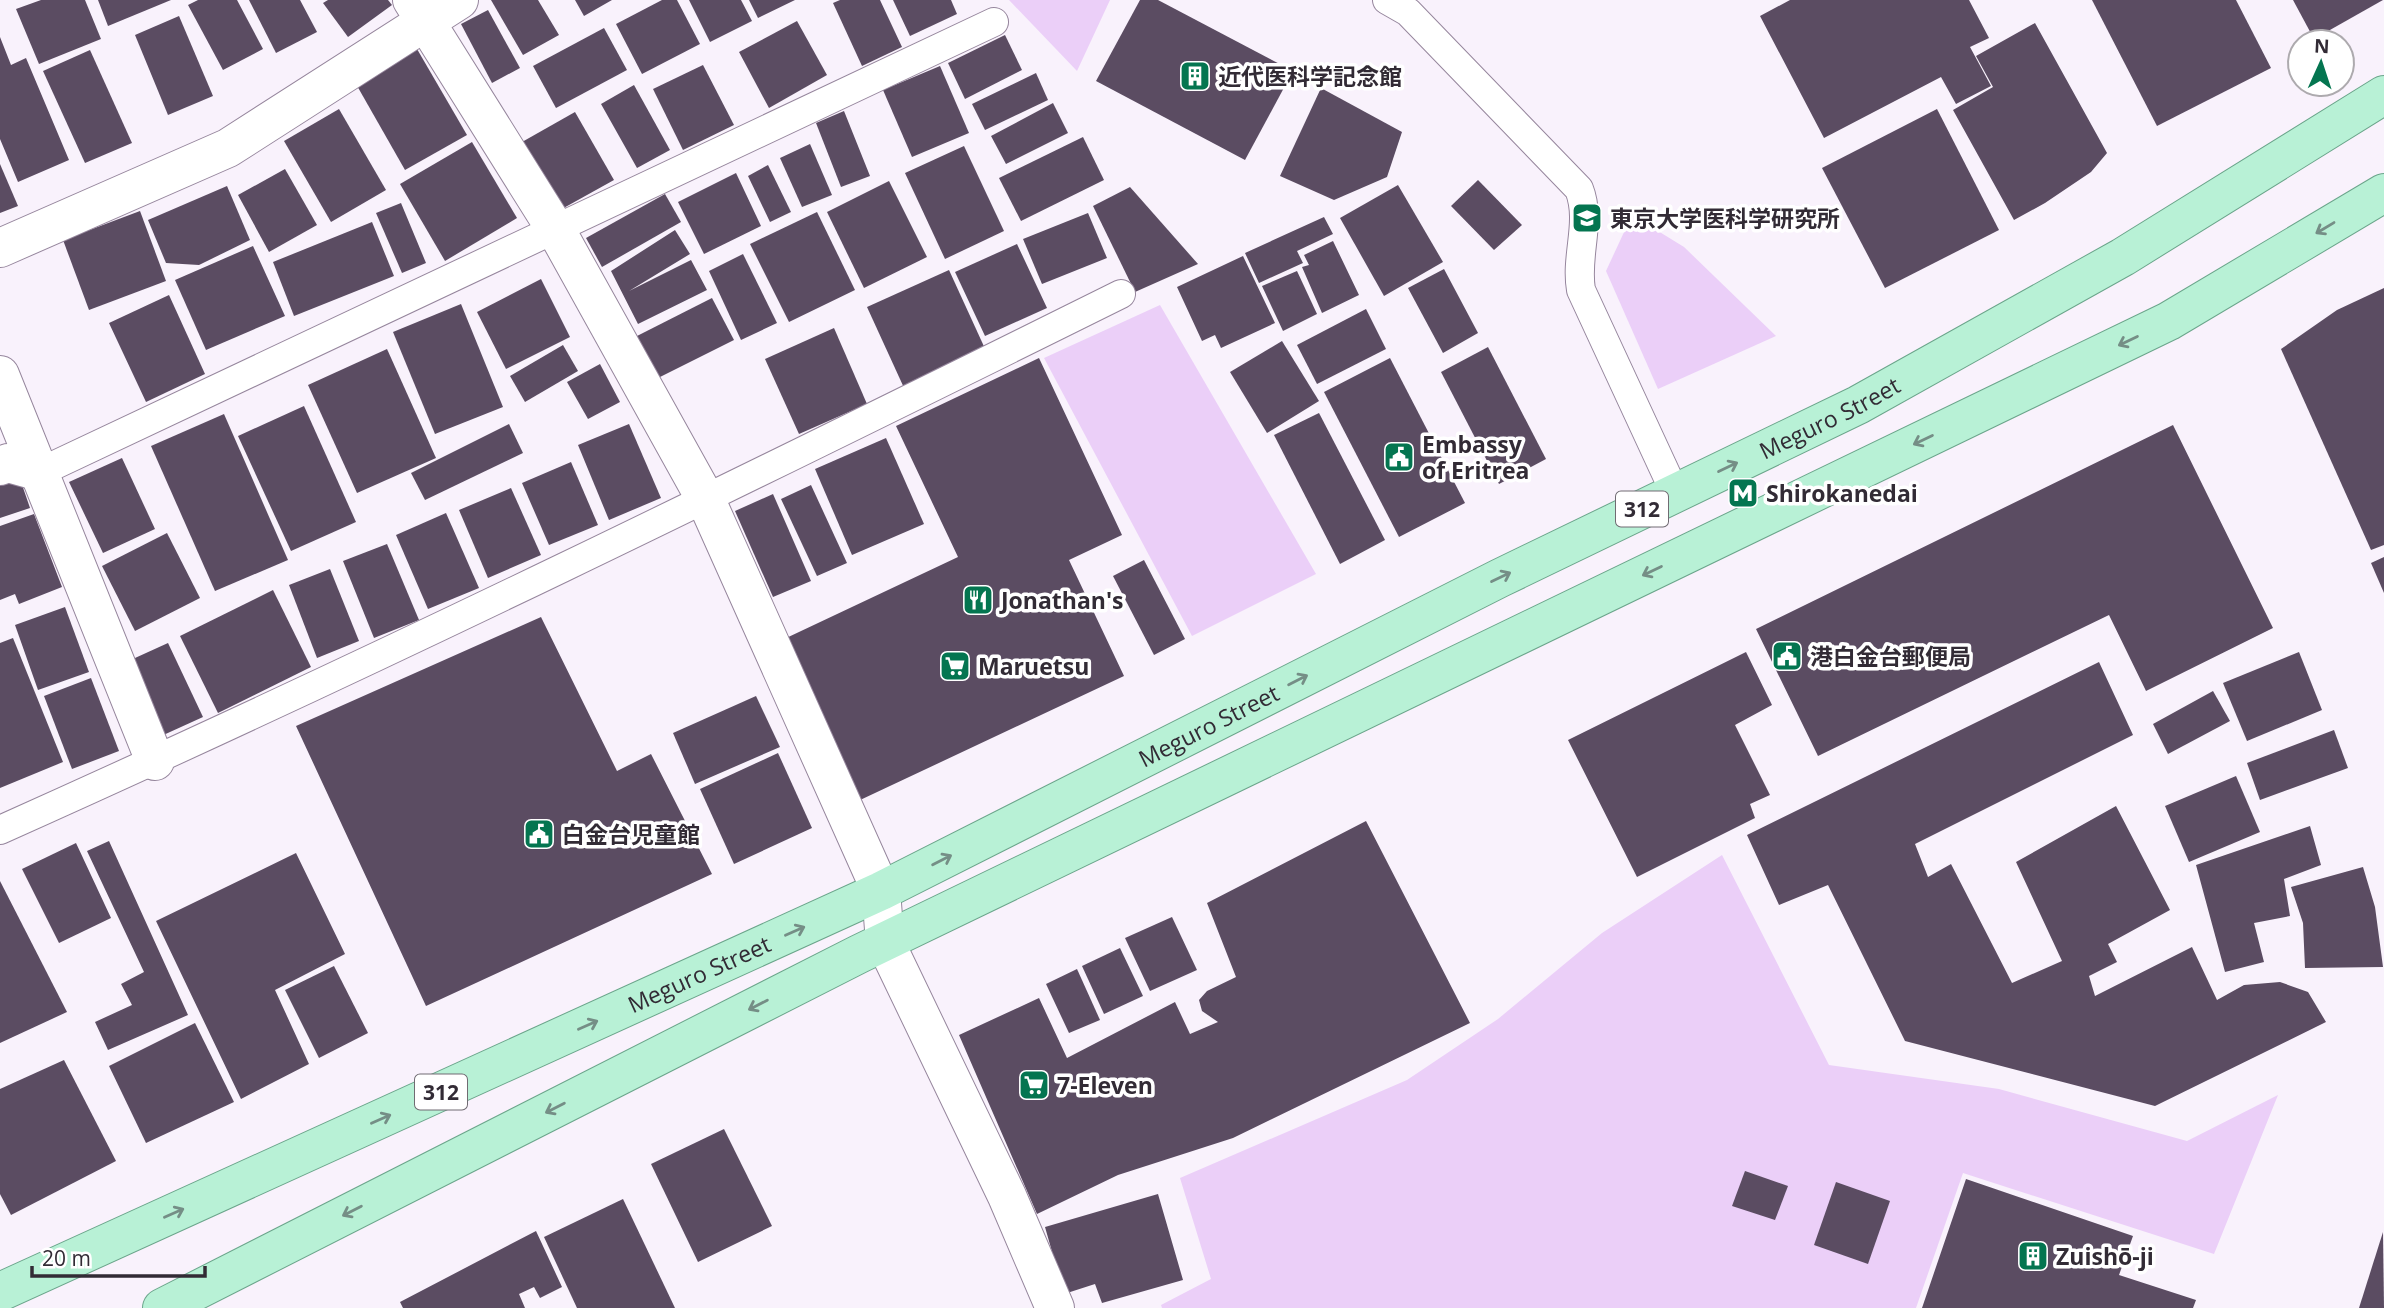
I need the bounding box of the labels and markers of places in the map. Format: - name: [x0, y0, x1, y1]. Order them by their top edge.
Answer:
- building icon: 近代医科学記念館: [1178, 59, 1212, 93]
- place label: 近代医科学記念館: [1218, 60, 1402, 92]
- school or university icon: 東京大学医科学研究所: [1570, 201, 1604, 235]
- place label: 東京大学医科学研究所: [1610, 202, 1840, 234]
- place label: Embassy of Eritrea: [1422, 428, 1529, 486]
- public building icon: Embassy of Eritrea: [1382, 440, 1416, 474]
- metro station icon: Shirokanedai: [1726, 476, 1760, 510]
- place label: Shirokanedai: [1766, 477, 1918, 509]
- restaurant icon: Jonathan's: [961, 583, 995, 617]
- place label: Jonathan's: [999, 584, 1124, 616]
- public building icon: 港白金台郵便局: [1770, 639, 1804, 673]
- place label: 港白金台郵便局: [1810, 640, 1971, 672]
- supermarket icon: Maruetsu: [938, 649, 972, 683]
- place label: Maruetsu: [978, 650, 1089, 682]
- public building icon: 白金台児童館: [522, 817, 556, 851]
- place label: 白金台児童館: [562, 818, 700, 850]
- supermarket icon: 7-Eleven: [1017, 1068, 1051, 1102]
- place label: 7-Eleven: [1057, 1069, 1153, 1101]
- building icon: Zuishō-ji: [2016, 1239, 2050, 1273]
- place label: Zuishō-ji: [2056, 1240, 2154, 1272]

